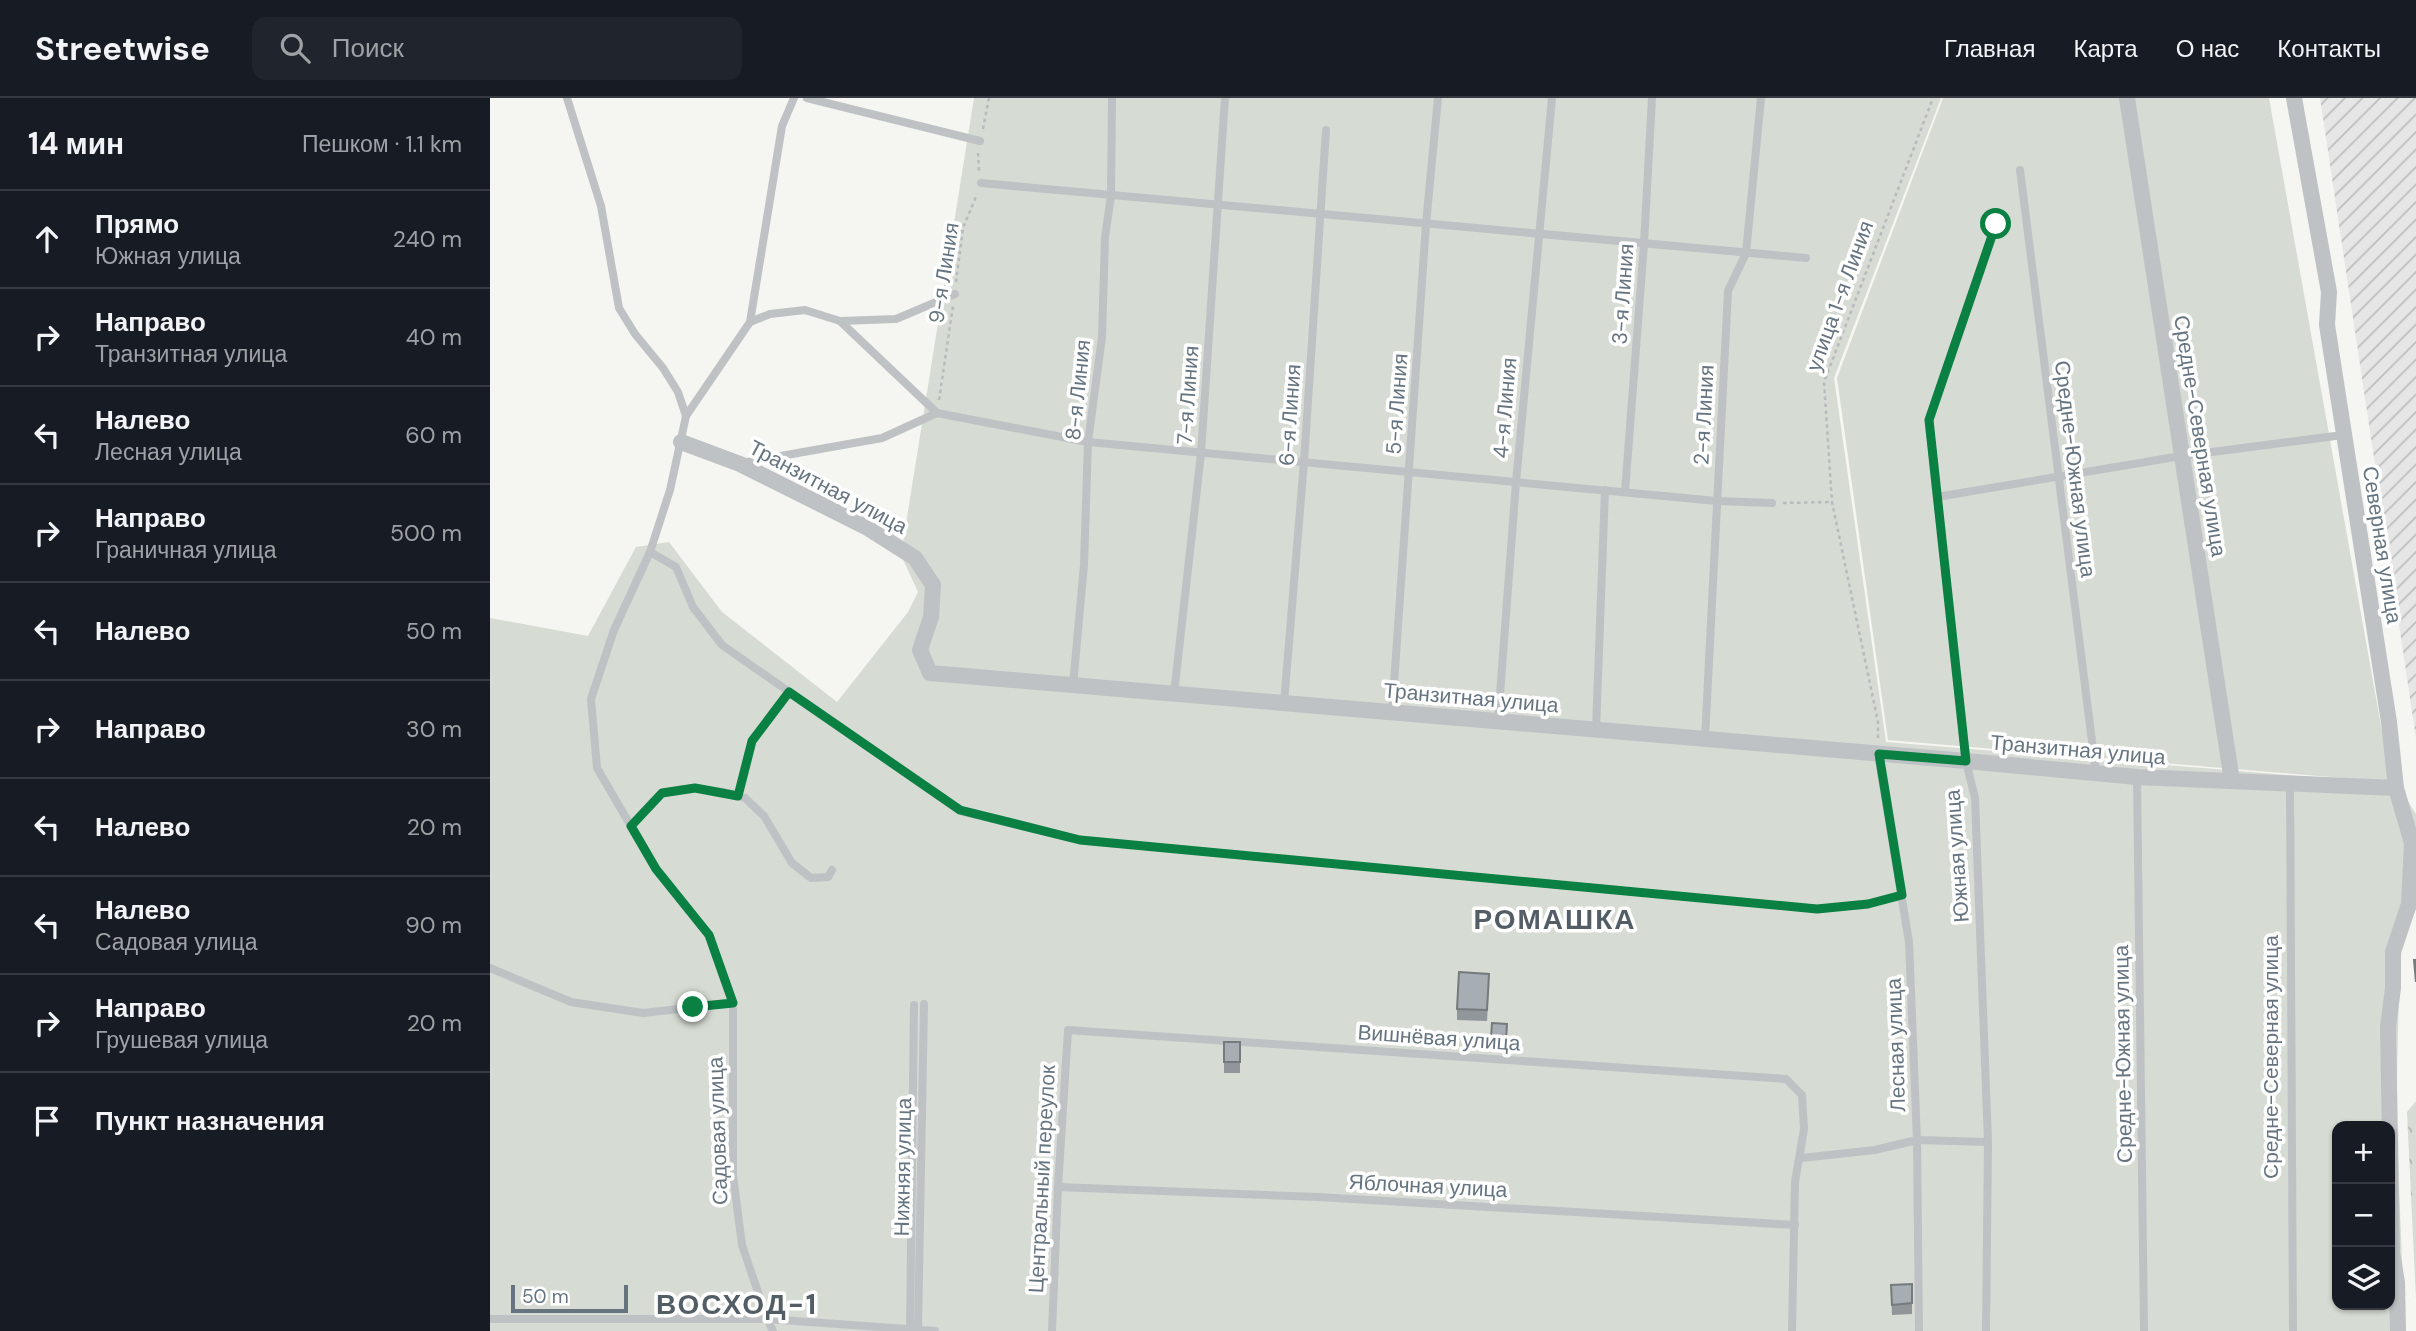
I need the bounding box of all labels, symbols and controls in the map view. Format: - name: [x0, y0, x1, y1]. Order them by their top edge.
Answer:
- search box: [252, 17, 742, 80]
- text: Streetwise: [35, 27, 210, 70]
- icon: search: [276, 29, 314, 67]
- text: Поиск: [332, 31, 404, 65]
- text: Главная: [1944, 33, 2035, 64]
- text: Карта: [2073, 33, 2138, 64]
- text: О нас: [2176, 33, 2239, 64]
- text: Контакты: [2277, 33, 2381, 64]
- text: 14 мин: [28, 124, 124, 163]
- text: Пешком · 1.1 km: [302, 129, 462, 159]
- text: Прямо: [95, 207, 179, 241]
- route start: [1980, 208, 2011, 239]
- street label: улица 1-я Линия: [1800, 217, 1880, 375]
- icon: ahead: [28, 220, 66, 258]
- street label: 9-я Линия: [922, 221, 966, 325]
- text: 240 m: [393, 224, 462, 254]
- text: Южная улица: [95, 241, 241, 271]
- street label: 3-я Линия: [1606, 243, 1640, 345]
- text: Направо: [95, 305, 206, 339]
- street label: Средне-Северная улица: [2167, 313, 2233, 559]
- icon: right: [28, 318, 66, 356]
- text: 40 m: [406, 322, 462, 352]
- street label: 8-я Линия: [1059, 338, 1097, 442]
- text: Транзитная улица: [95, 339, 287, 369]
- street label: 7-я Линия: [1171, 345, 1205, 445]
- street label: 5-я Линия: [1379, 352, 1415, 456]
- street label: 4-я Линия: [1487, 356, 1523, 460]
- street label: Средне-Южная улица: [2048, 359, 2102, 579]
- street label: 6-я Линия: [1272, 363, 1308, 467]
- street label: 2-я Линия: [1687, 364, 1721, 466]
- text: Налево: [95, 403, 190, 437]
- icon: left: [28, 416, 66, 454]
- text: 60 m: [405, 420, 462, 450]
- street label: Транзитная улица: [744, 433, 912, 541]
- text: Лесная улица: [95, 437, 242, 467]
- street label: Северная улица: [2356, 464, 2408, 626]
- text: Направо: [95, 501, 206, 535]
- icon: right: [28, 514, 66, 552]
- text: 500 m: [390, 518, 462, 548]
- text: Граничная улица: [95, 535, 277, 565]
- icon: left: [28, 612, 66, 650]
- text: Налево: [95, 614, 190, 648]
- text: 50 m: [406, 616, 462, 646]
- street label: Транзитная улица: [1382, 676, 1560, 720]
- icon: right: [28, 710, 66, 748]
- text: Направо: [95, 712, 206, 746]
- text: 30 m: [406, 714, 462, 744]
- street label: Транзитная улица: [1989, 728, 2167, 772]
- street label: Южная улица: [1938, 788, 1976, 923]
- icon: left: [28, 808, 66, 846]
- text: Налево: [95, 810, 190, 844]
- text: 20 m: [407, 812, 462, 842]
- text: Налево: [95, 893, 190, 927]
- district label: РОМАШКА: [1473, 901, 1637, 938]
- icon: left: [28, 906, 66, 944]
- text: 90 m: [405, 910, 462, 940]
- text: Садовая улица: [95, 927, 257, 957]
- street label: Средне-Северная улица: [2257, 935, 2285, 1179]
- street label: Средне-Южная улица: [2107, 944, 2139, 1163]
- street label: Лесная улица: [1880, 977, 1912, 1112]
- text: Направо: [95, 991, 206, 1025]
- route end: [677, 991, 708, 1022]
- icon: right: [28, 1004, 66, 1042]
- text: 20 m: [407, 1008, 462, 1038]
- street label: Вишнёвая улица: [1357, 1018, 1522, 1058]
- text: Грушевая улица: [95, 1025, 268, 1055]
- street label: Садовая улица: [701, 1056, 735, 1206]
- street label: Центральный переулок: [1022, 1063, 1062, 1294]
- street label: Нижняя улица: [888, 1097, 918, 1237]
- icon: arrive: [28, 1102, 66, 1140]
- text: Пункт назначения: [95, 1104, 325, 1138]
- map controls: [2332, 1121, 2395, 1310]
- button: +: [2332, 1121, 2395, 1184]
- street label: Яблочная улица: [1348, 1168, 1508, 1204]
- button: −: [2332, 1184, 2395, 1247]
- button: layers: [2332, 1247, 2395, 1310]
- scale bar: [511, 1282, 628, 1314]
- text: 50 m: [522, 1284, 569, 1309]
- district label: ВОСХОД-1: [656, 1286, 818, 1323]

